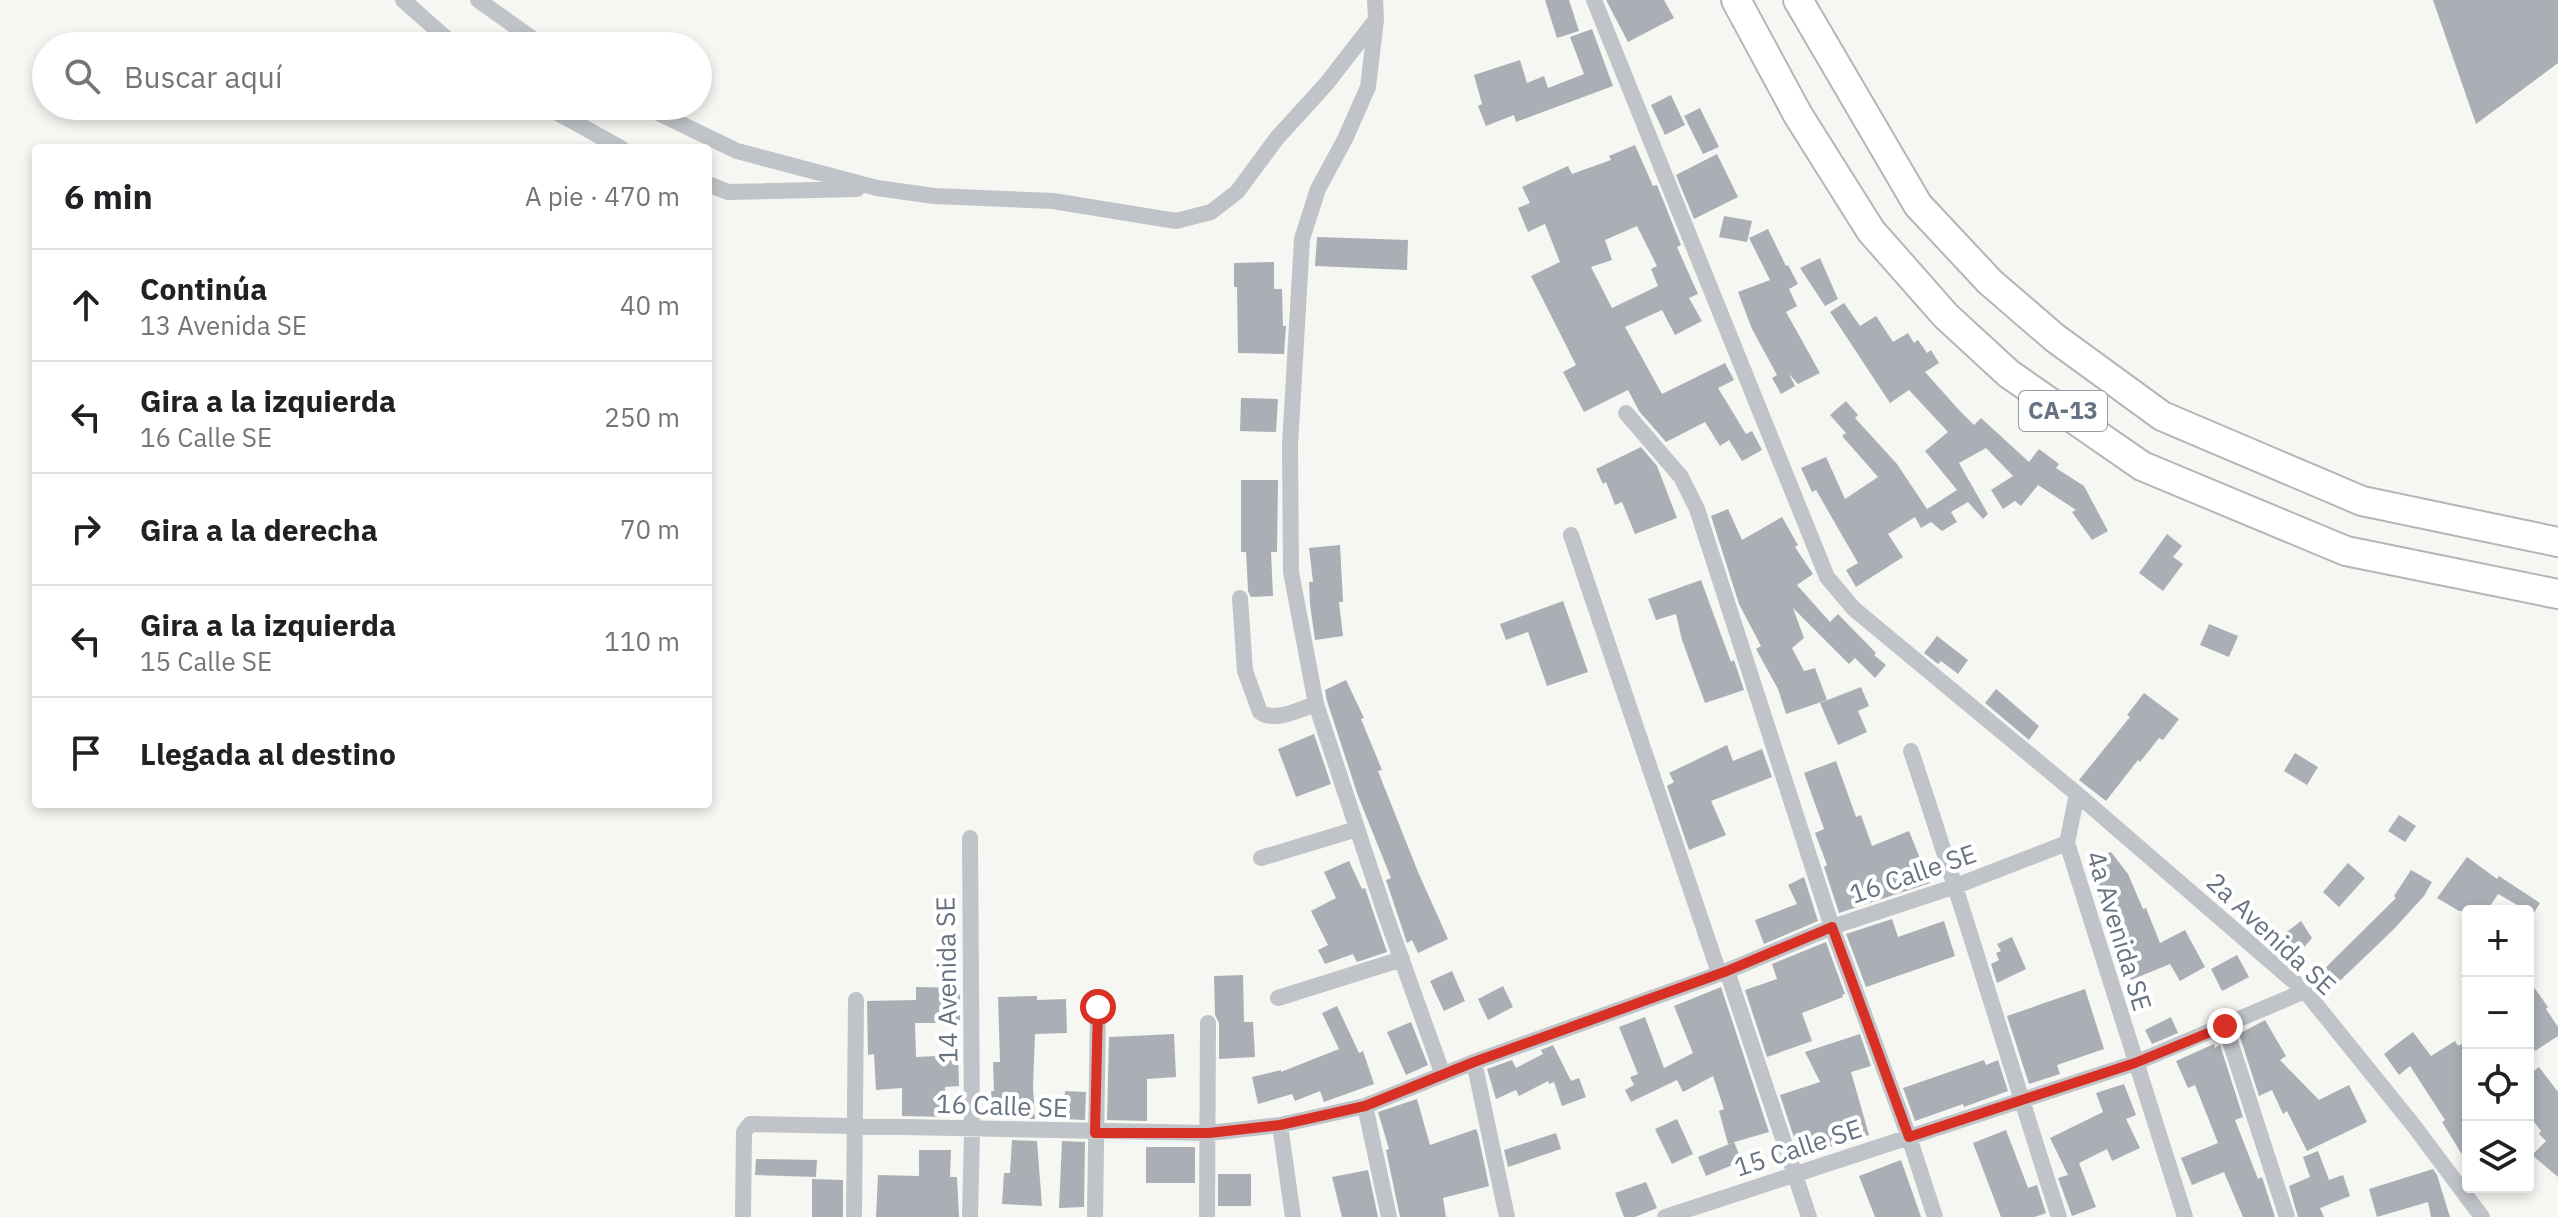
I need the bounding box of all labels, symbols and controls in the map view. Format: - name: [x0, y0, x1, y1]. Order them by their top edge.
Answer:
- search box: [32, 32, 712, 120]
- icon: search: [60, 54, 104, 98]
- text: Buscar aquí: [124, 57, 282, 96]
- text: 6 min: [64, 174, 153, 218]
- text: A pie · 470 m: [525, 179, 680, 213]
- text: Continúa: [140, 269, 267, 308]
- icon: ahead: [64, 283, 108, 327]
- text: 40 m: [620, 288, 680, 322]
- text: 13 Avenida SE: [140, 308, 307, 342]
- text: Gira a la izquierda: [140, 381, 396, 420]
- road number: CA-13: [2019, 391, 2107, 431]
- icon: left: [64, 395, 108, 439]
- text: 250 m: [604, 400, 680, 434]
- text: 16 Calle SE: [140, 420, 272, 454]
- icon: right: [64, 507, 108, 551]
- text: Gira a la derecha: [140, 510, 378, 549]
- text: 70 m: [620, 512, 680, 546]
- text: Gira a la izquierda: [140, 605, 396, 644]
- icon: left: [64, 619, 108, 663]
- text: 110 m: [604, 624, 680, 658]
- text: 15 Calle SE: [140, 644, 272, 678]
- icon: arrive: [64, 731, 108, 775]
- text: Llegada al destino: [140, 734, 396, 773]
- street label: 16 Calle SE: [1845, 835, 1981, 911]
- street label: 4a Avenida SE: [2080, 847, 2160, 1015]
- street label: 2a Avenida SE: [2200, 864, 2344, 1002]
- street label: 14 Avenida SE: [928, 896, 964, 1064]
- map controls: [2462, 905, 2534, 1193]
- button: +: [2462, 905, 2534, 977]
- button: −: [2462, 977, 2534, 1049]
- route start: [1080, 989, 1116, 1025]
- route end: [2207, 1008, 2243, 1044]
- button: locate: [2462, 1049, 2534, 1121]
- street label: 16 Calle SE: [935, 1086, 1069, 1124]
- street label: 15 Calle SE: [1730, 1110, 1866, 1184]
- button: layers: [2462, 1121, 2534, 1193]

